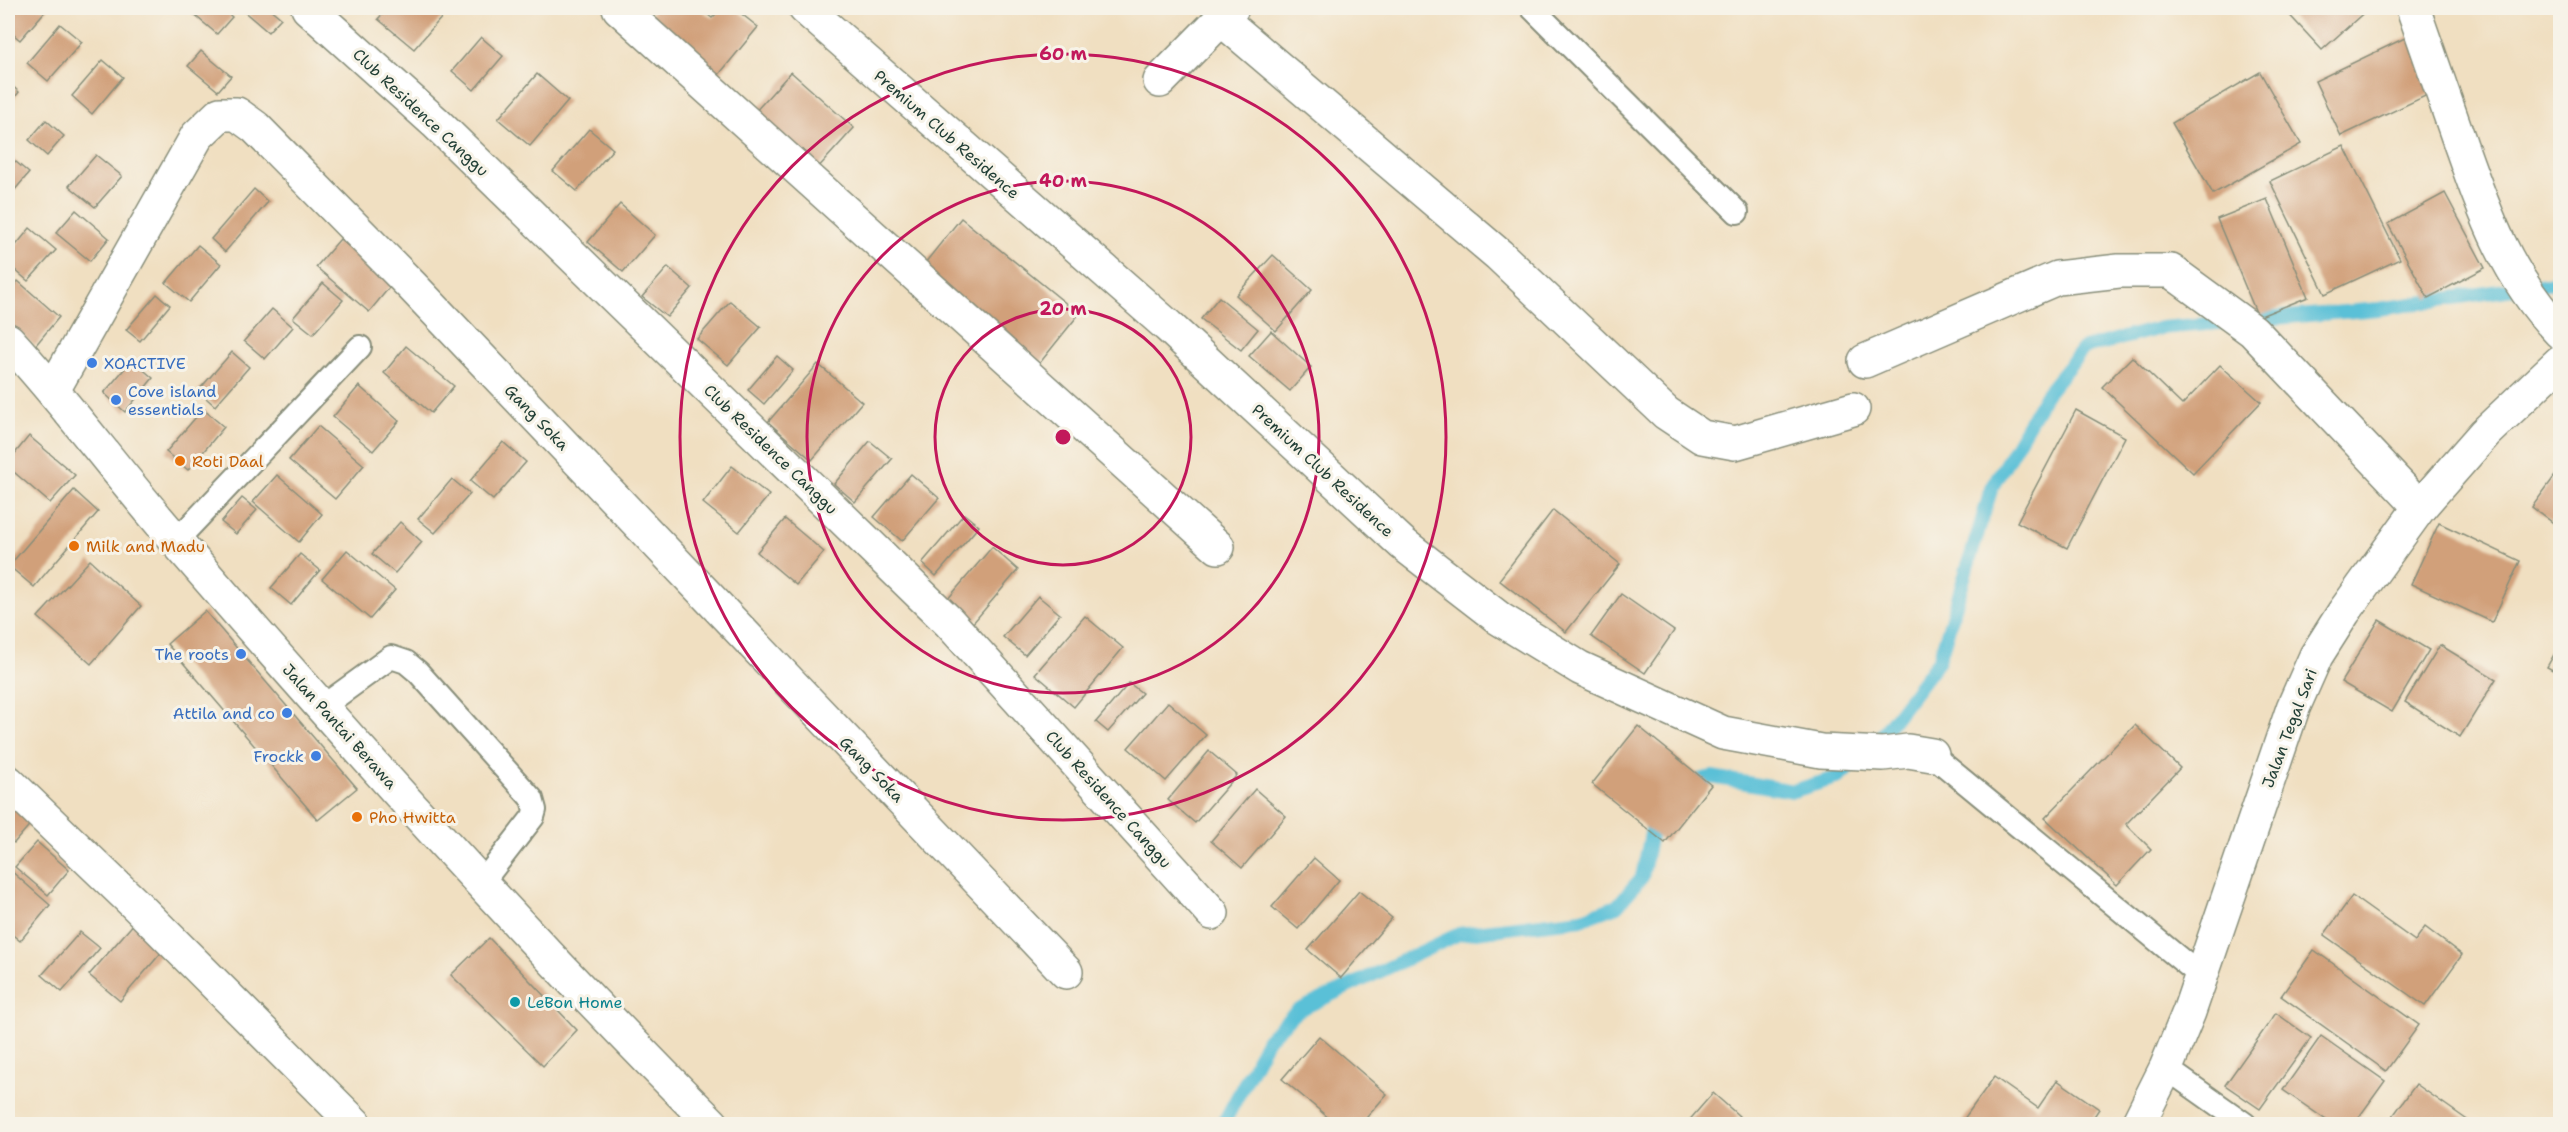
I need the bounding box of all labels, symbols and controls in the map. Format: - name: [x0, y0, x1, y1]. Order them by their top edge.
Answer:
- text: 60 m: [1039, 42, 1087, 66]
- street label: Club Residence Canggu: [348, 44, 493, 181]
- street label: Premium Club Residence: [870, 65, 1024, 203]
- text: 40 m: [1039, 169, 1087, 193]
- text: 20 m: [1039, 297, 1087, 321]
- place label: XOACTIVE: [104, 353, 186, 374]
- marker: XOACTIVE: [85, 356, 99, 370]
- street label: Gang Soka: [500, 380, 573, 455]
- street label: Club Residence Canggu: [699, 380, 842, 519]
- place label: Cove island essentials: [128, 381, 216, 420]
- marker: Cove island essentials: [109, 393, 123, 407]
- street label: Premium Club Residence: [1247, 399, 1398, 542]
- centre of rings: [1053, 427, 1073, 447]
- place label: Roti Daal: [192, 451, 264, 472]
- marker: Roti Daal: [173, 454, 187, 468]
- place label: Milk and Madu: [86, 536, 205, 557]
- marker: Milk and Madu: [67, 539, 81, 553]
- place label: The roots: [155, 644, 229, 665]
- marker: The roots: [234, 647, 248, 661]
- street label: Jalan Pantai Berawa: [278, 659, 402, 793]
- street label: Jalan Tegal Sari: [2257, 666, 2322, 791]
- place label: Attila and co: [173, 703, 275, 724]
- marker: Attila and co: [280, 706, 294, 720]
- street label: Club Residence Canggu: [1041, 726, 1176, 873]
- street label: Gang Soka: [835, 732, 908, 807]
- place label: Frockk: [254, 746, 304, 767]
- marker: Frockk: [309, 749, 323, 763]
- place label: Pho Hwitta: [369, 807, 456, 828]
- marker: Pho Hwitta: [350, 810, 364, 824]
- place label: LeBon Home: [527, 992, 622, 1013]
- marker: LeBon Home: [508, 995, 522, 1009]

